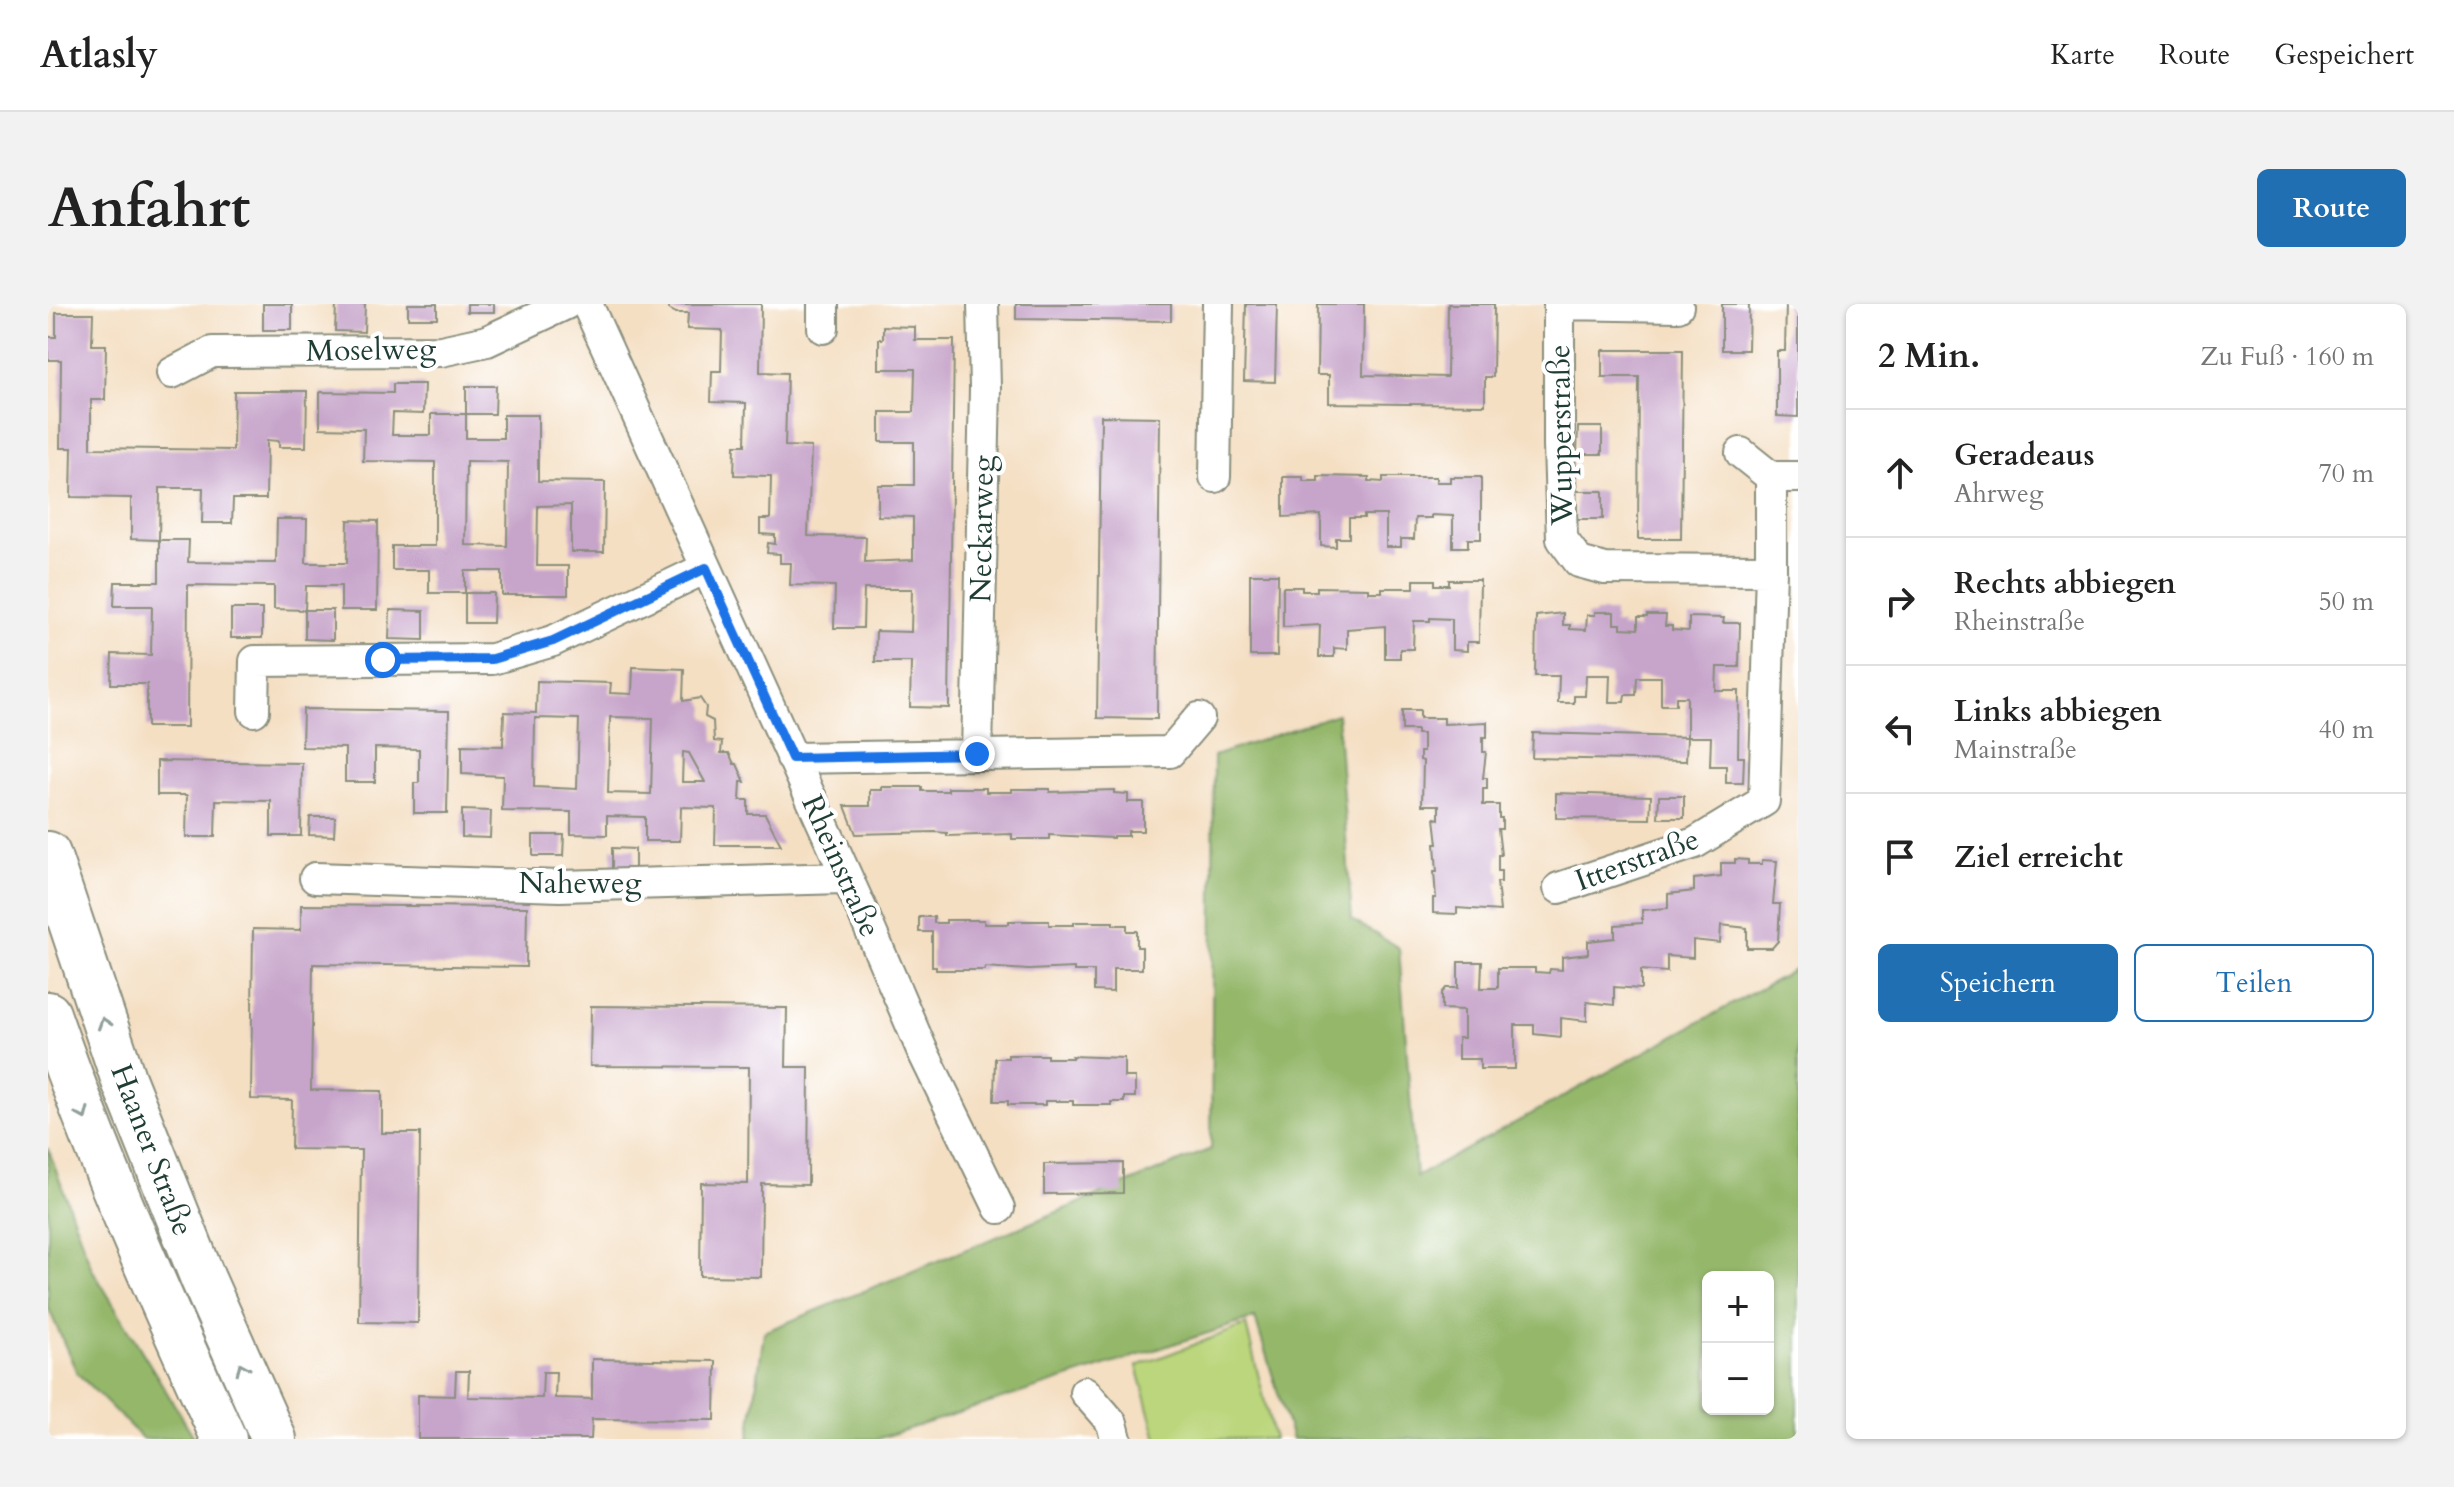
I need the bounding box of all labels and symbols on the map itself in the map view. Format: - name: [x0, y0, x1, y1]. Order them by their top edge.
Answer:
- street label: Moselweg: [306, 328, 437, 372]
- street label: Wupperstraße: [1539, 344, 1583, 527]
- street label: Neckarweg: [960, 455, 1004, 603]
- route start: [365, 642, 401, 678]
- route end: [959, 736, 995, 772]
- street label: Rheinstraße: [792, 789, 890, 943]
- street label: Itterstraße: [1570, 819, 1704, 901]
- street label: Naheweg: [518, 863, 642, 904]
- one-way arrow: [98, 1016, 114, 1030]
- street label: Haaner Straße: [101, 1058, 203, 1242]
- one-way arrow: [74, 1106, 90, 1120]
- one-way arrow: [236, 1362, 252, 1376]

